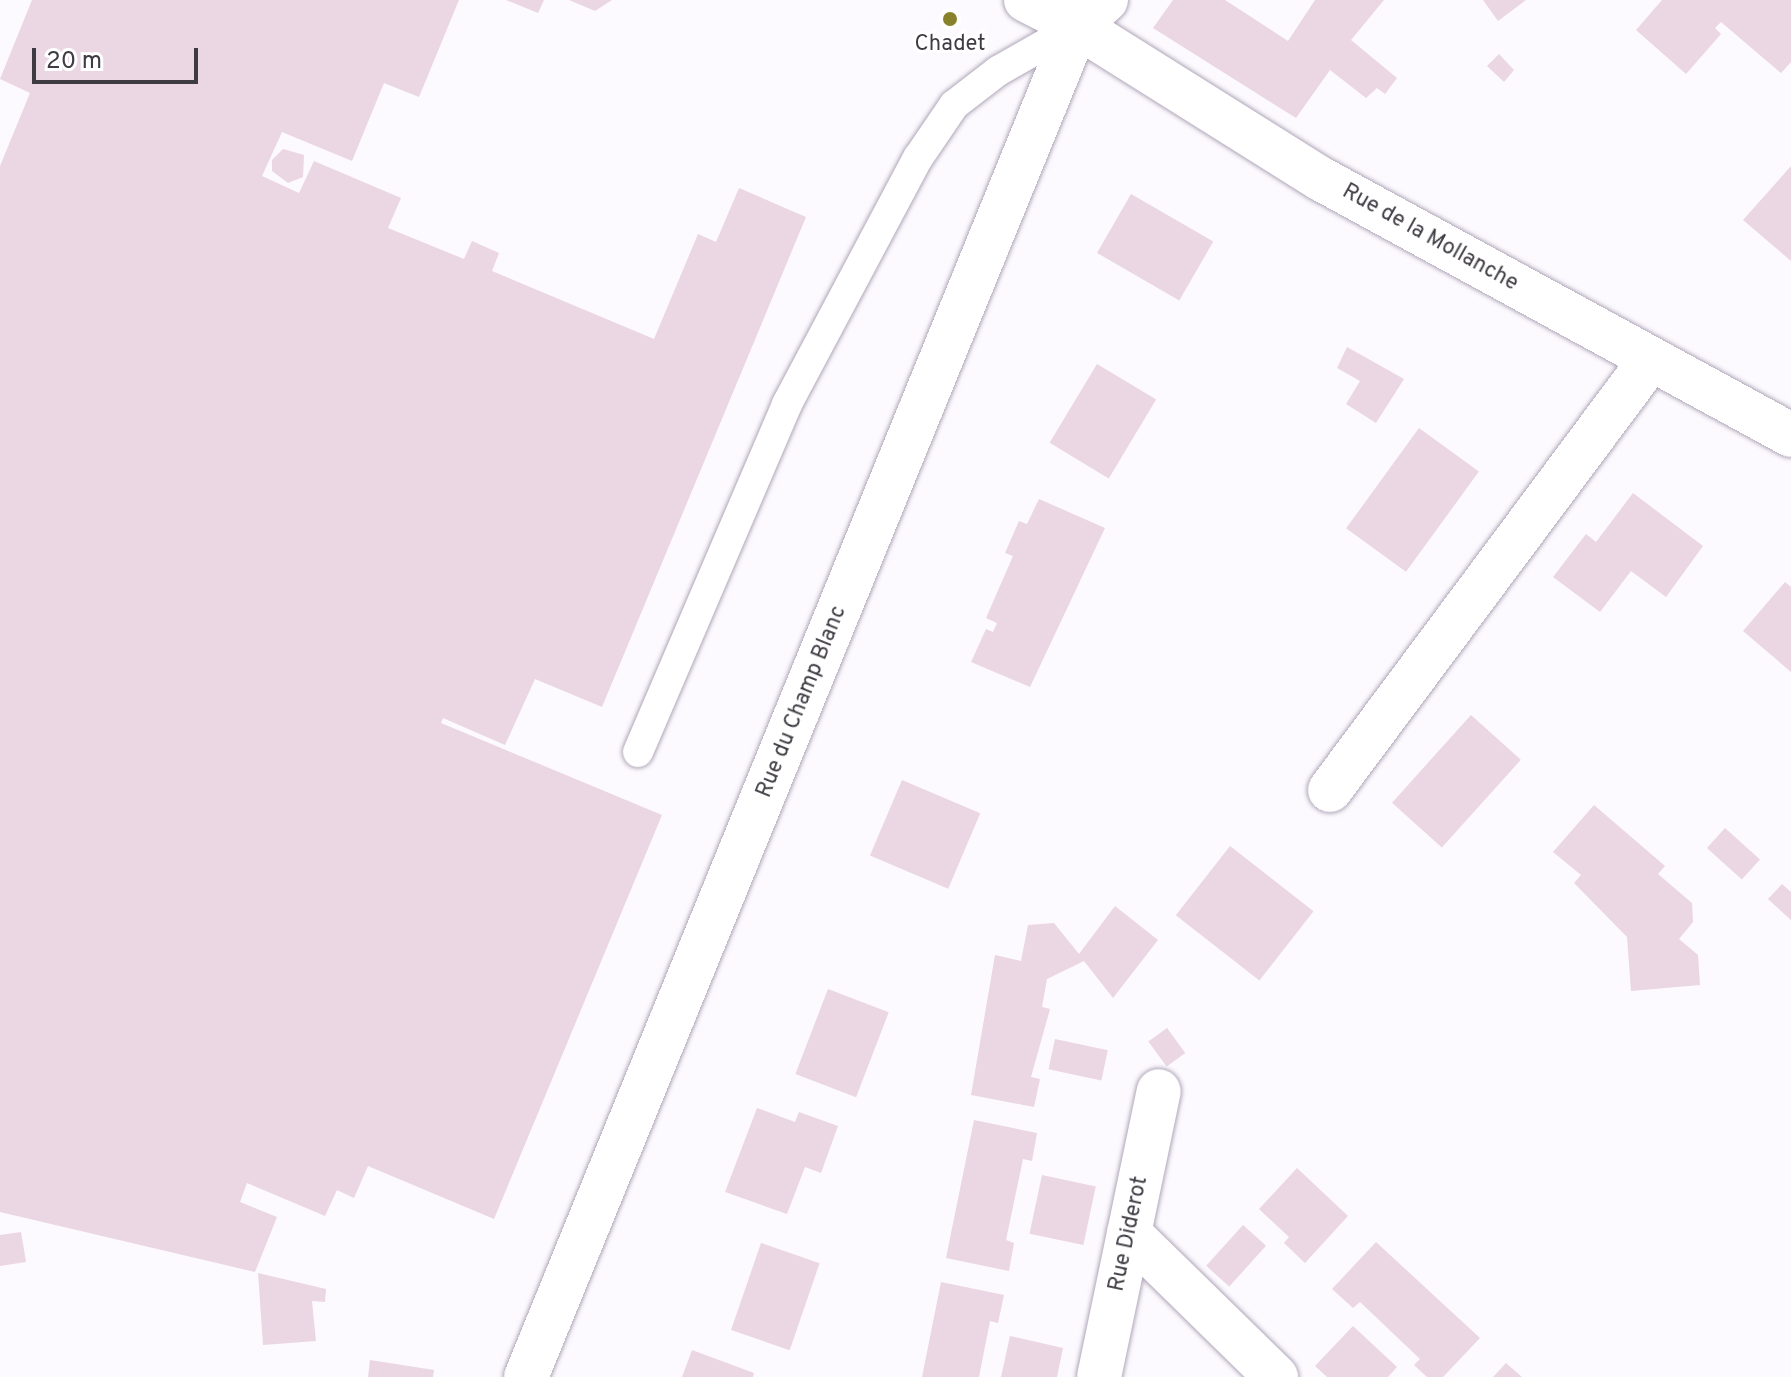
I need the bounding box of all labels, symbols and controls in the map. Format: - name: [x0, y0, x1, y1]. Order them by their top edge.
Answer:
- marker: Chadet: [941, 10, 959, 28]
- scale bar: [36, 32, 202, 82]
- place label: Chadet: [915, 32, 985, 58]
- text: 20 m: [46, 47, 102, 77]
- street label: Rue de la Mollanche: [1337, 179, 1523, 297]
- street label: Rue du Champ Blanc: [751, 602, 853, 802]
- street label: Rue Diderot: [1104, 1174, 1154, 1294]

